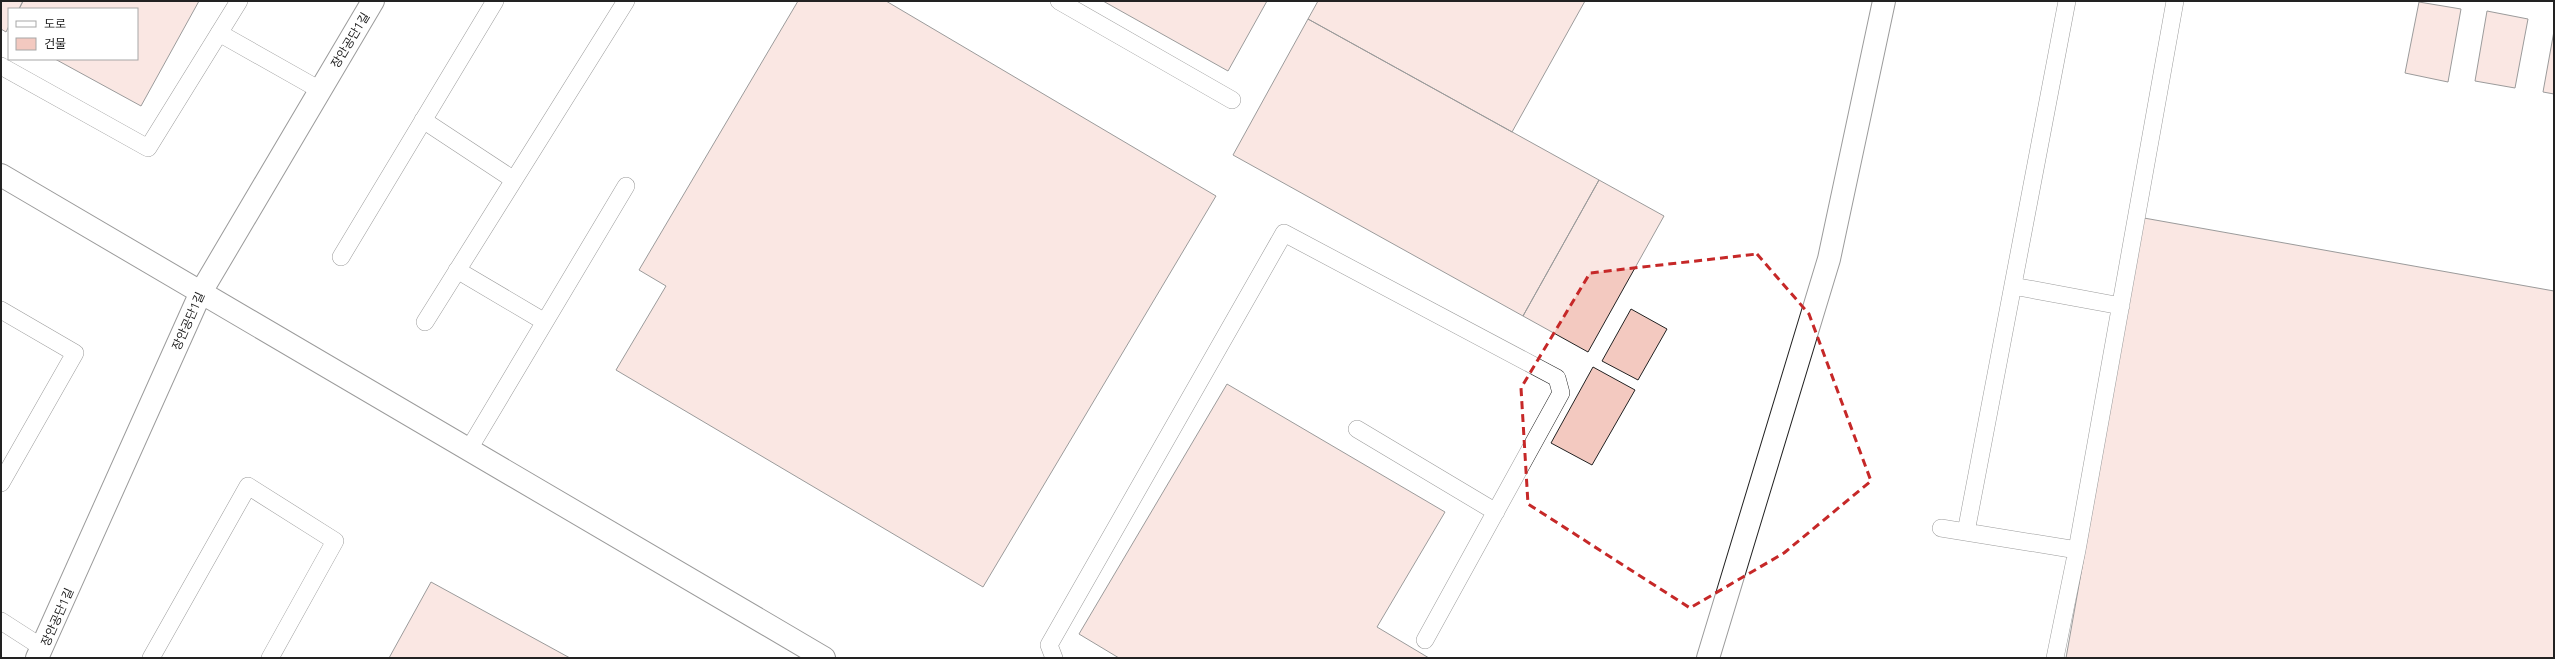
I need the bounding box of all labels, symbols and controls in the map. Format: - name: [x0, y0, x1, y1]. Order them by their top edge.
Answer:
- legend: [8, 8, 138, 60]
- street label: 장안공단1길: [327, 9, 373, 71]
- text: 도로: [44, 15, 66, 32]
- text: 건물: [44, 35, 66, 52]
- street label: 장안공단1길: [168, 289, 208, 353]
- street label: 장안공단1길: [37, 585, 77, 649]

